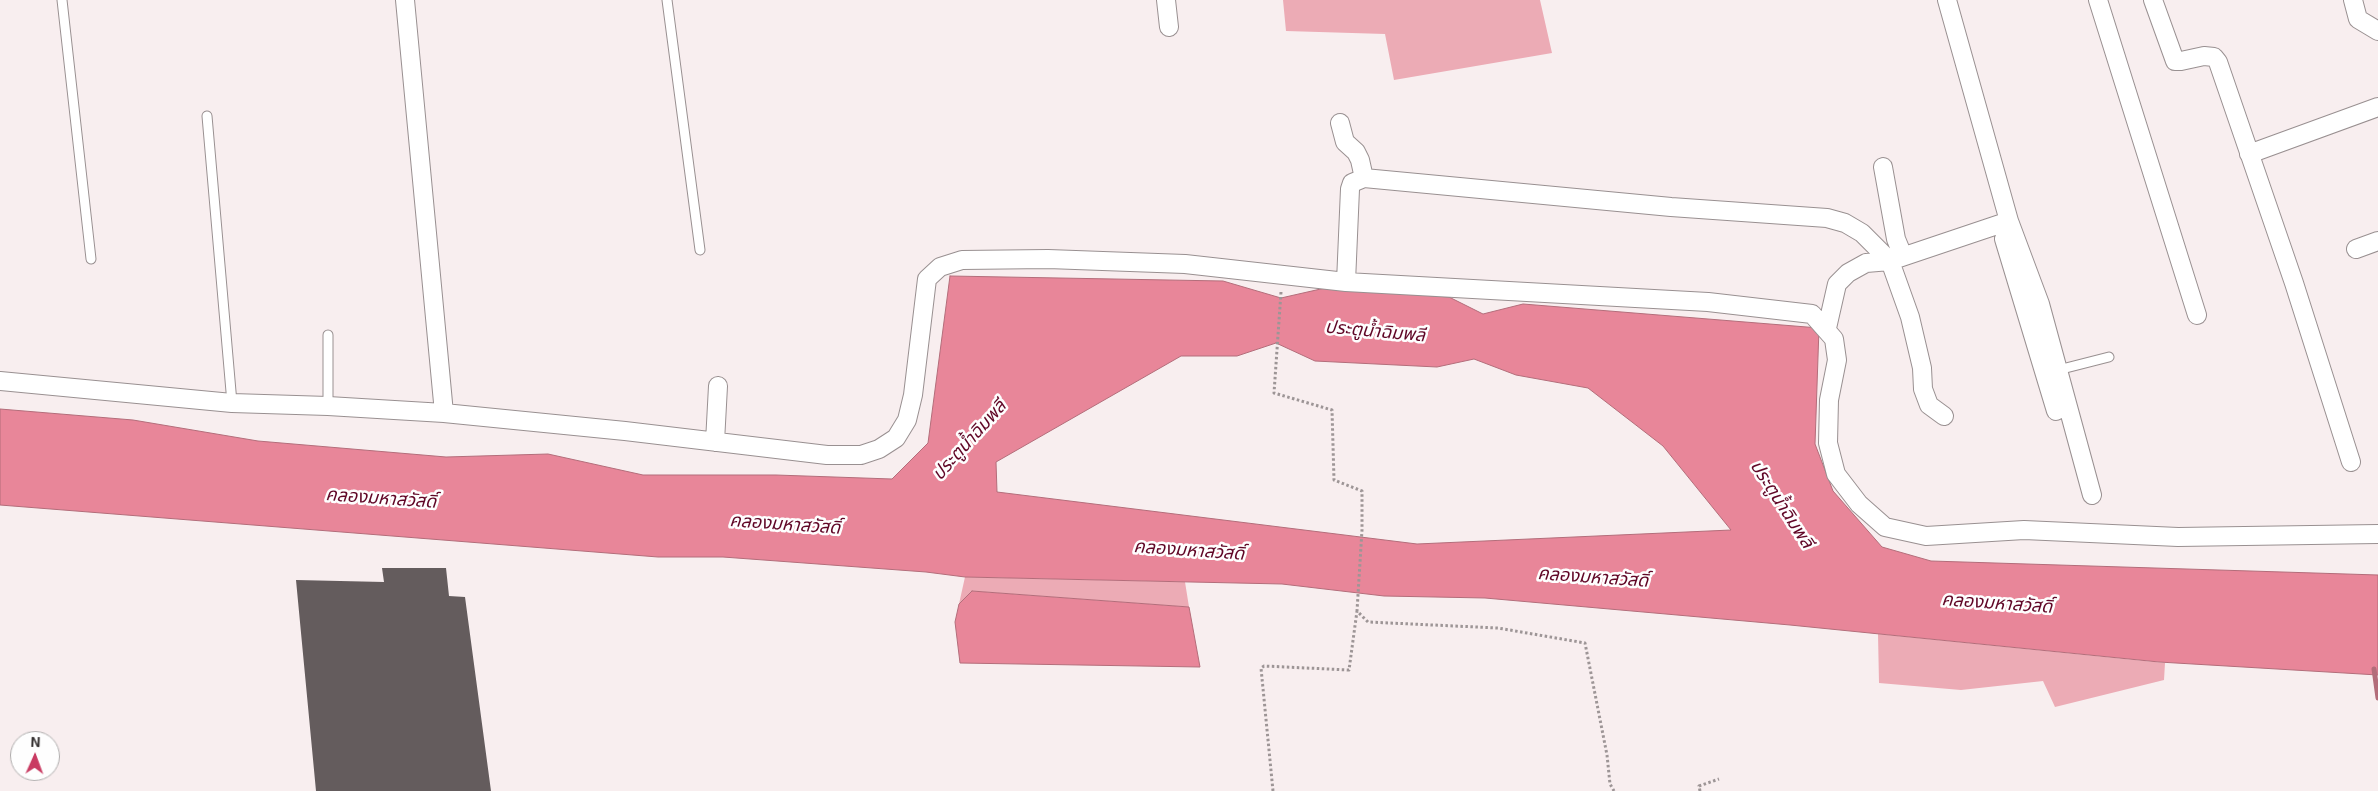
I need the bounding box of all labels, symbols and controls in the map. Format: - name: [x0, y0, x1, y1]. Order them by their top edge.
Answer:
- water label: ประตูน้ำฉิมพลี: [1324, 316, 1426, 346]
- water label: ประตูน้ำฉิมพลี: [927, 396, 1011, 484]
- water label: ประตูน้ำฉิมพลี: [1746, 456, 1818, 552]
- water label: คลองมหาสวัสดิ์: [325, 483, 437, 513]
- water label: คลองมหาสวัสดิ์: [729, 509, 841, 539]
- water label: คลองมหาสวัสดิ์: [1133, 535, 1245, 565]
- water label: คลองมหาสวัสดิ์: [1537, 562, 1649, 592]
- water label: คลองมหาสวัสดิ์: [1941, 588, 2053, 618]
- north arrow: [10, 731, 60, 781]
- text: N: [30, 733, 41, 750]

